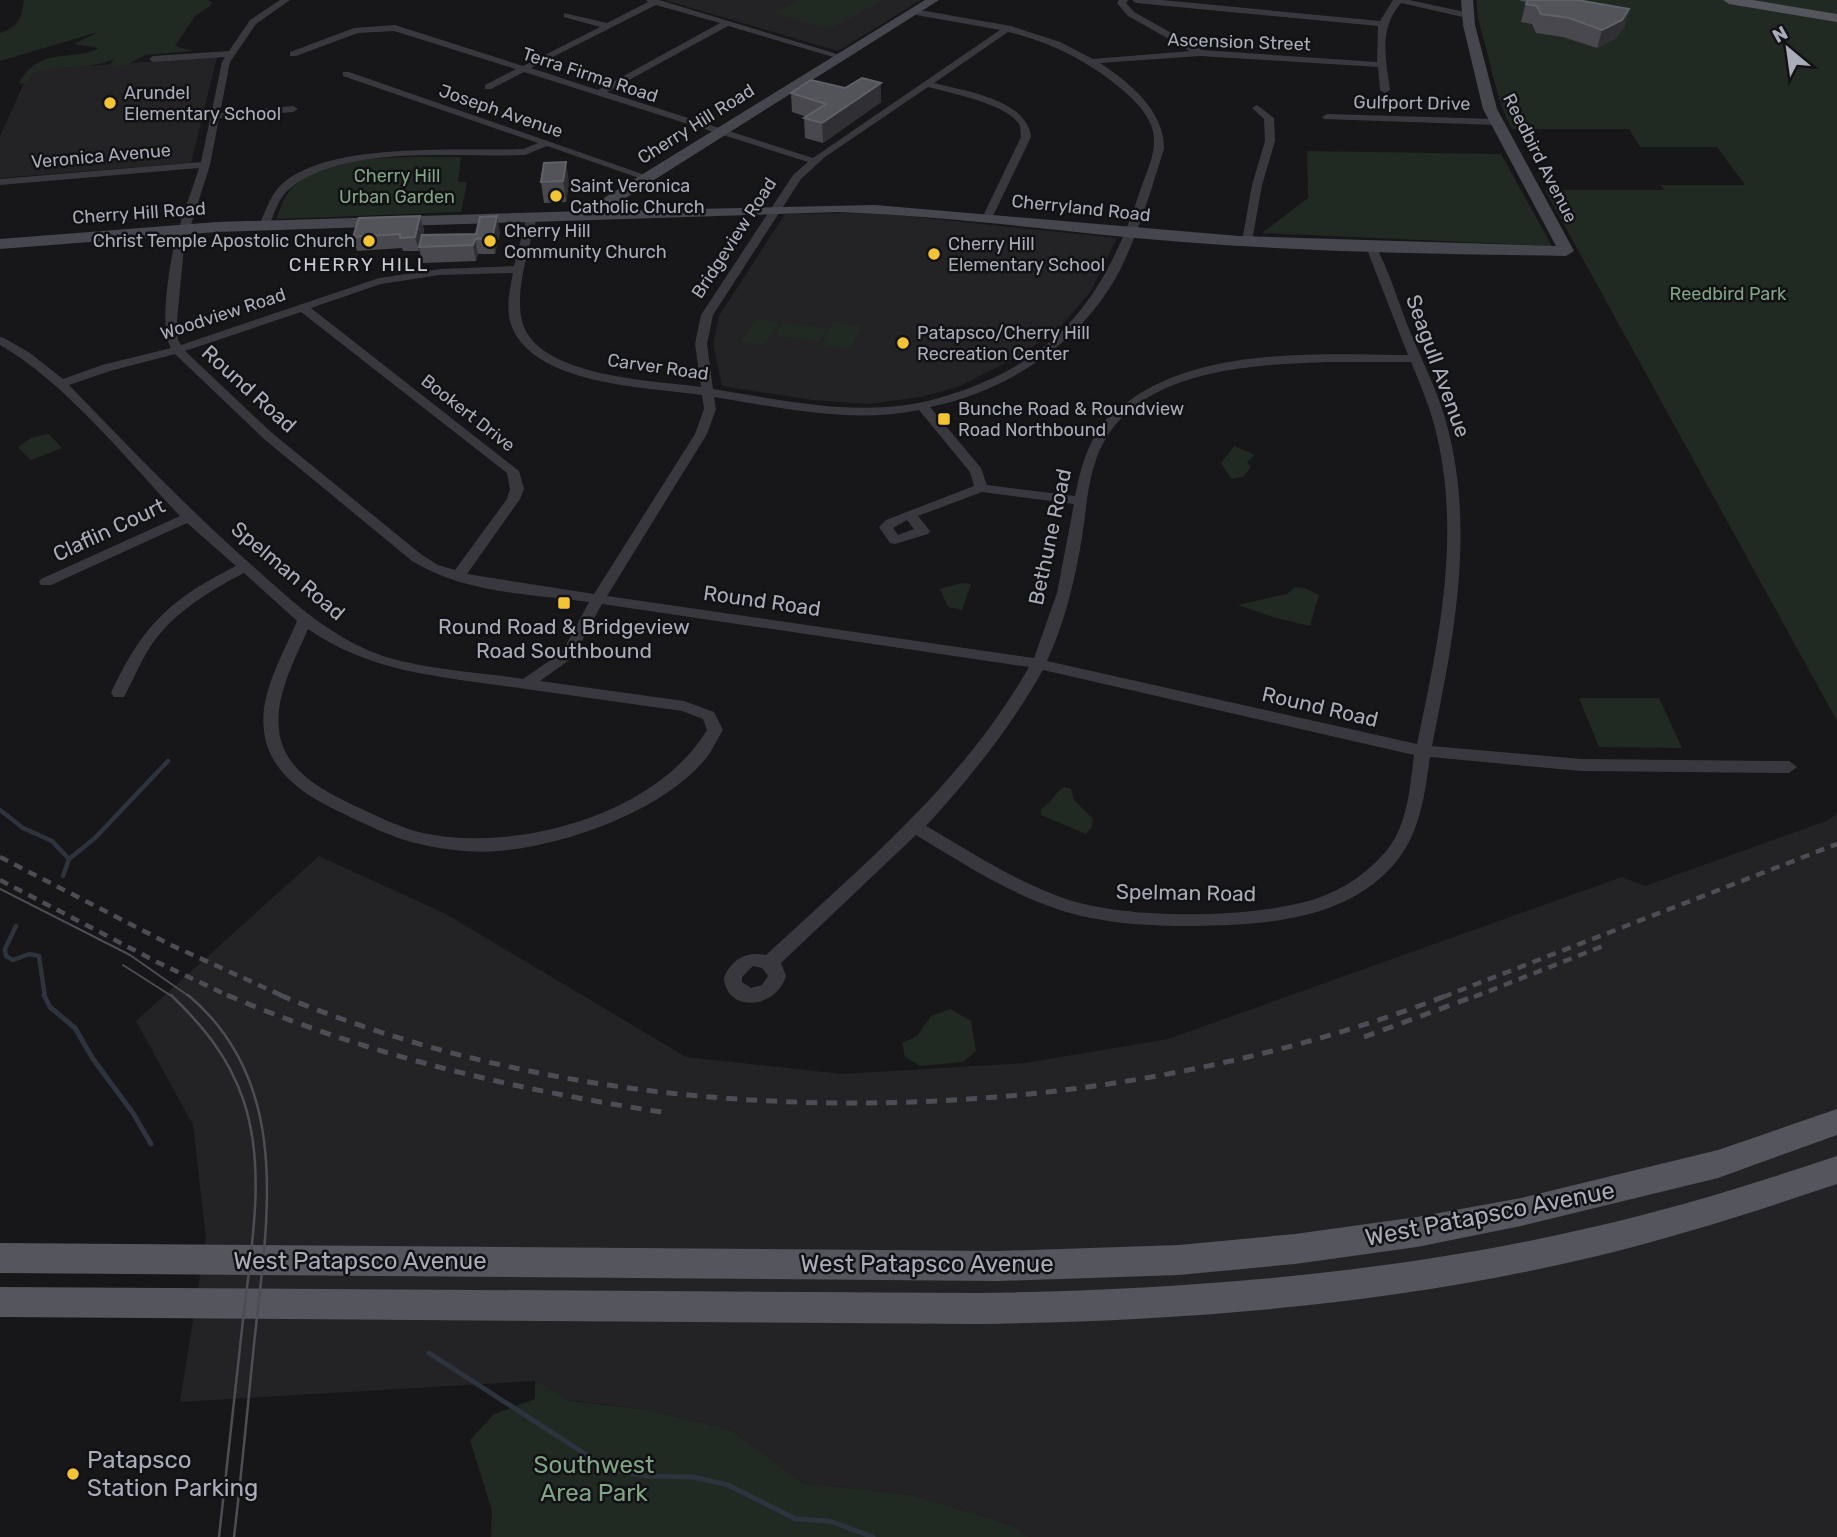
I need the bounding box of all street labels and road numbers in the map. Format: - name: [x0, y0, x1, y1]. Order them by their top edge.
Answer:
- street label: Ascension Street: [1167, 29, 1311, 55]
- street label: Terra Firma Road: [519, 43, 661, 107]
- street label: Joseph Avenue: [436, 79, 566, 143]
- street label: Cherry Hill Road: [634, 79, 758, 169]
- street label: Reedbird Avenue: [1498, 90, 1582, 226]
- street label: Gulfport Drive: [1353, 91, 1471, 115]
- street label: Veronica Avenue: [30, 139, 172, 173]
- street label: Bridgeview Road: [687, 173, 781, 303]
- street label: Cherryland Road: [1010, 190, 1152, 226]
- street label: Cherry Hill Road: [72, 197, 206, 229]
- street label: Woodview Road: [157, 283, 289, 345]
- street label: Seagull Avenue: [1401, 291, 1476, 441]
- street label: Round Road: [197, 340, 302, 438]
- street label: Carver Road: [606, 349, 710, 385]
- street label: Bookert Drive: [417, 369, 519, 457]
- street label: Bethune Road: [1023, 466, 1076, 607]
- street label: Claflin Court: [49, 493, 169, 566]
- street label: Spelman Road: [227, 516, 350, 625]
- street label: Round Road: [702, 580, 822, 621]
- street label: Round Road: [1260, 681, 1381, 732]
- street label: Spelman Road: [1116, 879, 1256, 906]
- street label: West Patapsco Avenue: [1363, 1176, 1617, 1252]
- street label: West Patapsco Avenue: [233, 1247, 487, 1275]
- street label: West Patapsco Avenue: [800, 1250, 1054, 1278]

